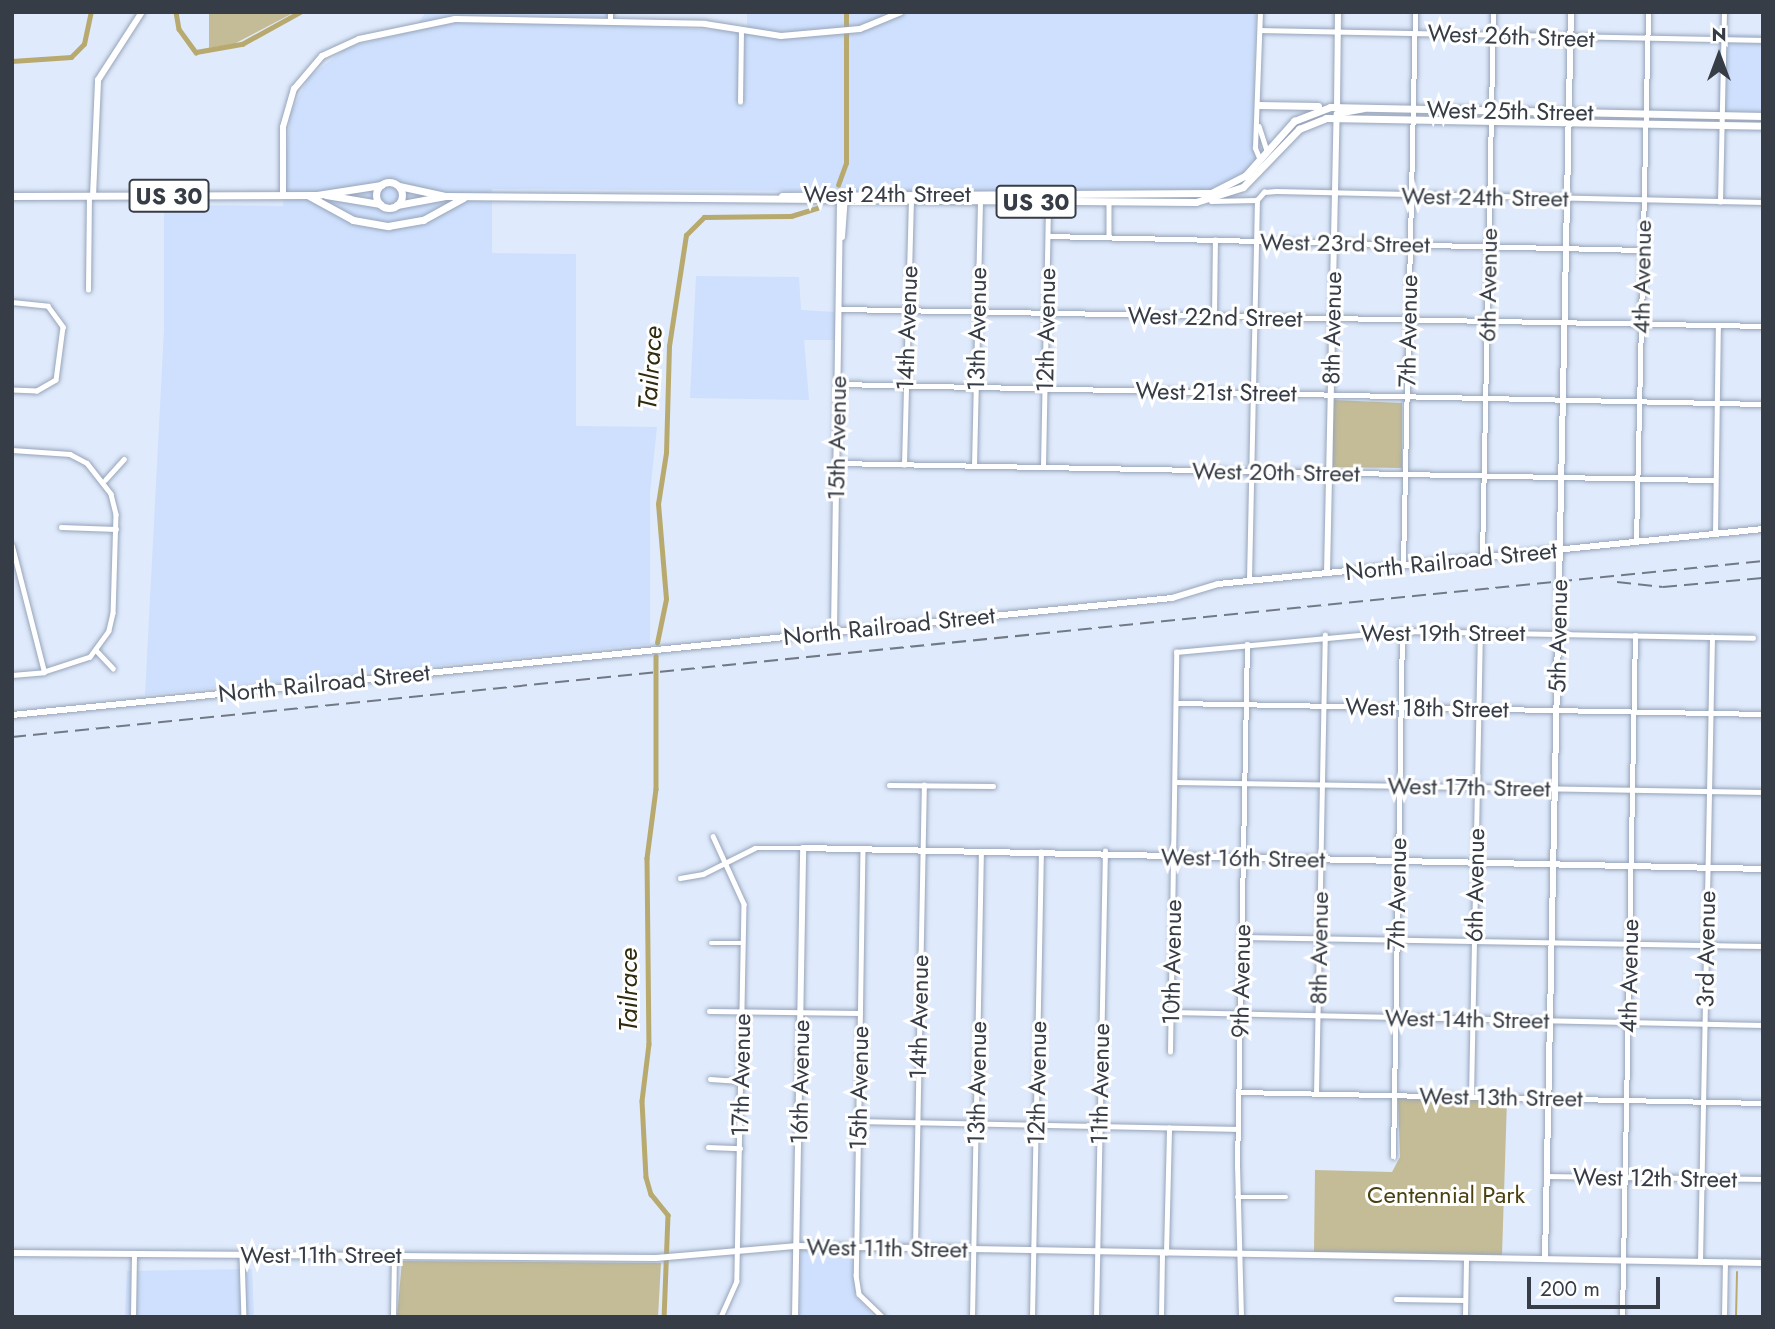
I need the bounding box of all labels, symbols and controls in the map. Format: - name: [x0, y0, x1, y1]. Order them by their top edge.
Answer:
- street label: West 26th Street: [1427, 19, 1595, 53]
- north arrow: [1684, 21, 1754, 91]
- text: N: [1711, 21, 1727, 48]
- street label: West 25th Street: [1426, 95, 1594, 127]
- road number: US 30: [127, 176, 211, 216]
- street label: West 24th Street: [803, 180, 971, 208]
- street label: West 24th Street: [1401, 181, 1569, 213]
- road number: US 30: [994, 182, 1078, 222]
- street label: 4th Avenue: [1627, 220, 1657, 334]
- street label: West 23rd Street: [1260, 227, 1430, 259]
- street label: 6th Avenue: [1473, 228, 1503, 342]
- street label: 14th Avenue: [890, 265, 924, 391]
- street label: 13th Avenue: [962, 267, 992, 391]
- street label: 12th Avenue: [1031, 267, 1061, 393]
- street label: 8th Avenue: [1317, 271, 1347, 385]
- street label: 7th Avenue: [1393, 274, 1423, 388]
- street label: West 22nd Street: [1127, 301, 1303, 333]
- water label: Tailrace: [633, 325, 669, 411]
- street label: 15th Avenue: [822, 375, 852, 501]
- street label: West 21st Street: [1135, 376, 1297, 408]
- street label: West 20th Street: [1192, 456, 1360, 488]
- street label: North Railroad Street: [1344, 536, 1558, 586]
- street label: 5th Avenue: [1543, 579, 1573, 693]
- street label: North Railroad Street: [782, 601, 996, 651]
- street label: West 19th Street: [1361, 619, 1525, 647]
- street label: North Railroad Street: [217, 658, 431, 708]
- street label: West 18th Street: [1345, 692, 1509, 724]
- street label: West 17th Street: [1387, 771, 1551, 803]
- street label: 6th Avenue: [1460, 828, 1490, 942]
- street label: 7th Avenue: [1382, 837, 1412, 951]
- street label: West 16th Street: [1161, 842, 1325, 874]
- street label: 3rd Avenue: [1691, 890, 1721, 1008]
- street label: 8th Avenue: [1304, 891, 1334, 1005]
- street label: 10th Avenue: [1157, 899, 1187, 1025]
- street label: 4th Avenue: [1614, 919, 1644, 1033]
- street label: 9th Avenue: [1226, 924, 1256, 1038]
- water label: Tailrace: [613, 948, 645, 1032]
- street label: 14th Avenue: [904, 954, 934, 1080]
- street label: West 14th Street: [1385, 1003, 1549, 1035]
- street label: 17th Avenue: [726, 1013, 756, 1137]
- street label: 16th Avenue: [785, 1019, 815, 1145]
- street label: 12th Avenue: [1022, 1020, 1052, 1146]
- street label: 13th Avenue: [962, 1021, 992, 1145]
- street label: 11th Avenue: [1085, 1023, 1115, 1145]
- street label: 15th Avenue: [844, 1025, 874, 1151]
- street label: West 13th Street: [1419, 1081, 1583, 1113]
- street label: West 12th Street: [1573, 1162, 1737, 1194]
- park label: Centennial Park: [1367, 1181, 1525, 1209]
- street label: West 11th Street: [806, 1232, 968, 1264]
- street label: West 11th Street: [240, 1241, 402, 1269]
- scale bar: [1530, 1262, 1663, 1306]
- text: 200 m: [1540, 1274, 1600, 1304]

